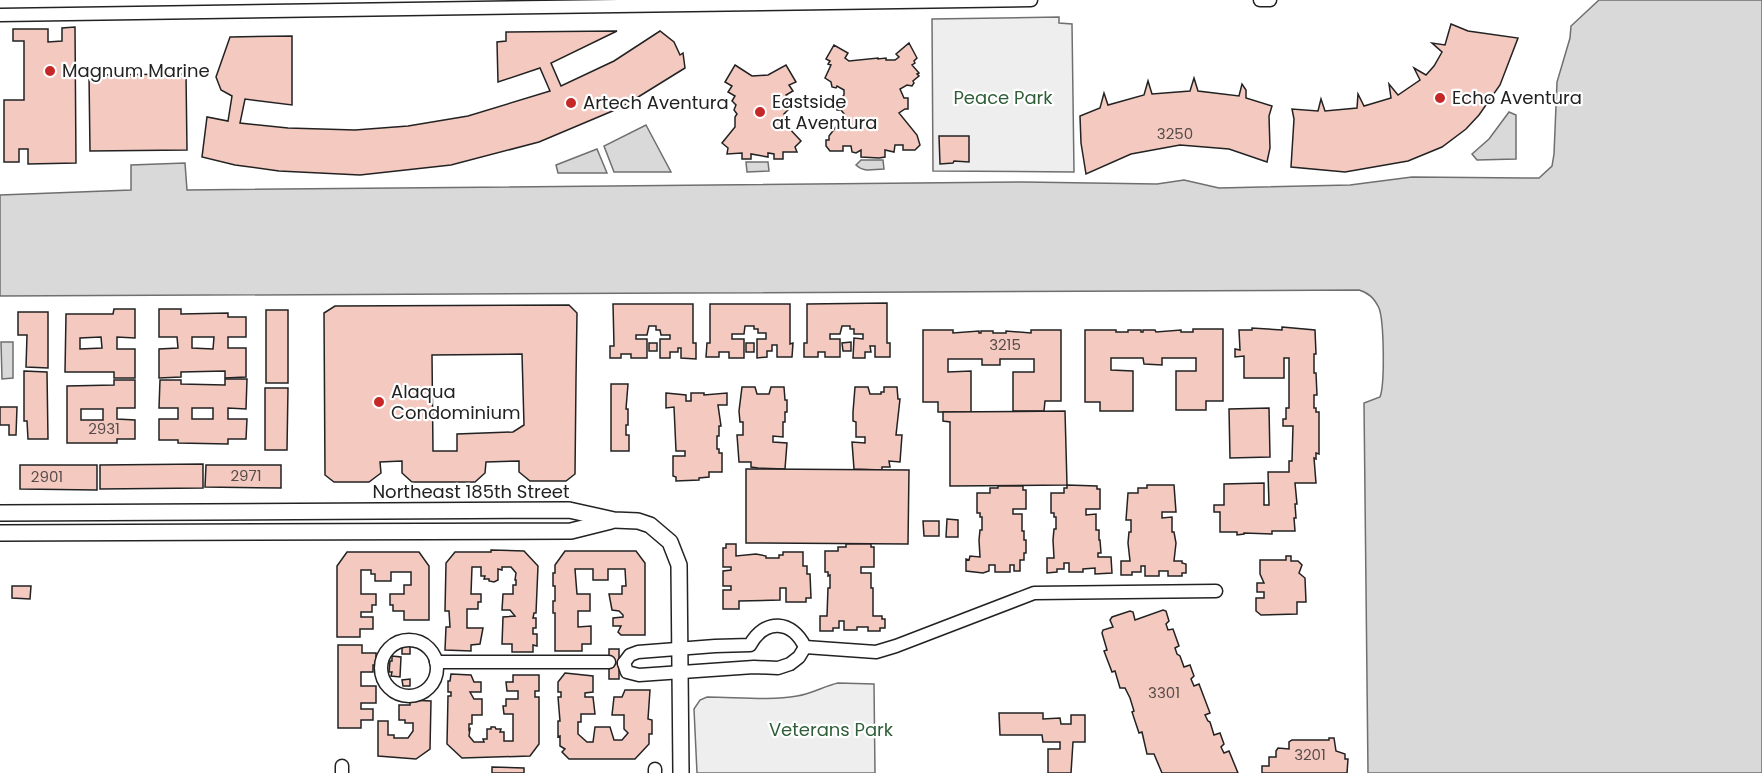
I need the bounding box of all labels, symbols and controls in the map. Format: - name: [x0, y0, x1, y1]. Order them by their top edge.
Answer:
- place label: Magnum Marine: [62, 58, 210, 83]
- marker: Magnum Marine: [43, 64, 57, 78]
- park label: Peace Park: [953, 85, 1053, 110]
- place label: Echo Aventura: [1452, 85, 1582, 110]
- place label: Eastside at Aventura: [772, 89, 877, 135]
- place label: Artech Aventura: [583, 90, 729, 115]
- marker: Echo Aventura: [1433, 91, 1447, 105]
- marker: Artech Aventura: [564, 96, 578, 110]
- marker: Eastside at Aventura: [753, 105, 767, 119]
- house number: 3250: [1157, 123, 1193, 144]
- house number: 3215: [989, 334, 1021, 355]
- place label: Alaqua Condominium: [391, 379, 521, 425]
- marker: Alaqua Condominium: [372, 395, 386, 409]
- house number: 2931: [88, 418, 120, 439]
- house number: 2971: [230, 465, 262, 486]
- house number: 2901: [31, 466, 63, 487]
- street label: Northeast 185th Street: [372, 479, 570, 504]
- house number: 3301: [1148, 682, 1180, 703]
- park label: Veterans Park: [769, 717, 894, 742]
- house number: 3201: [1294, 744, 1326, 765]

